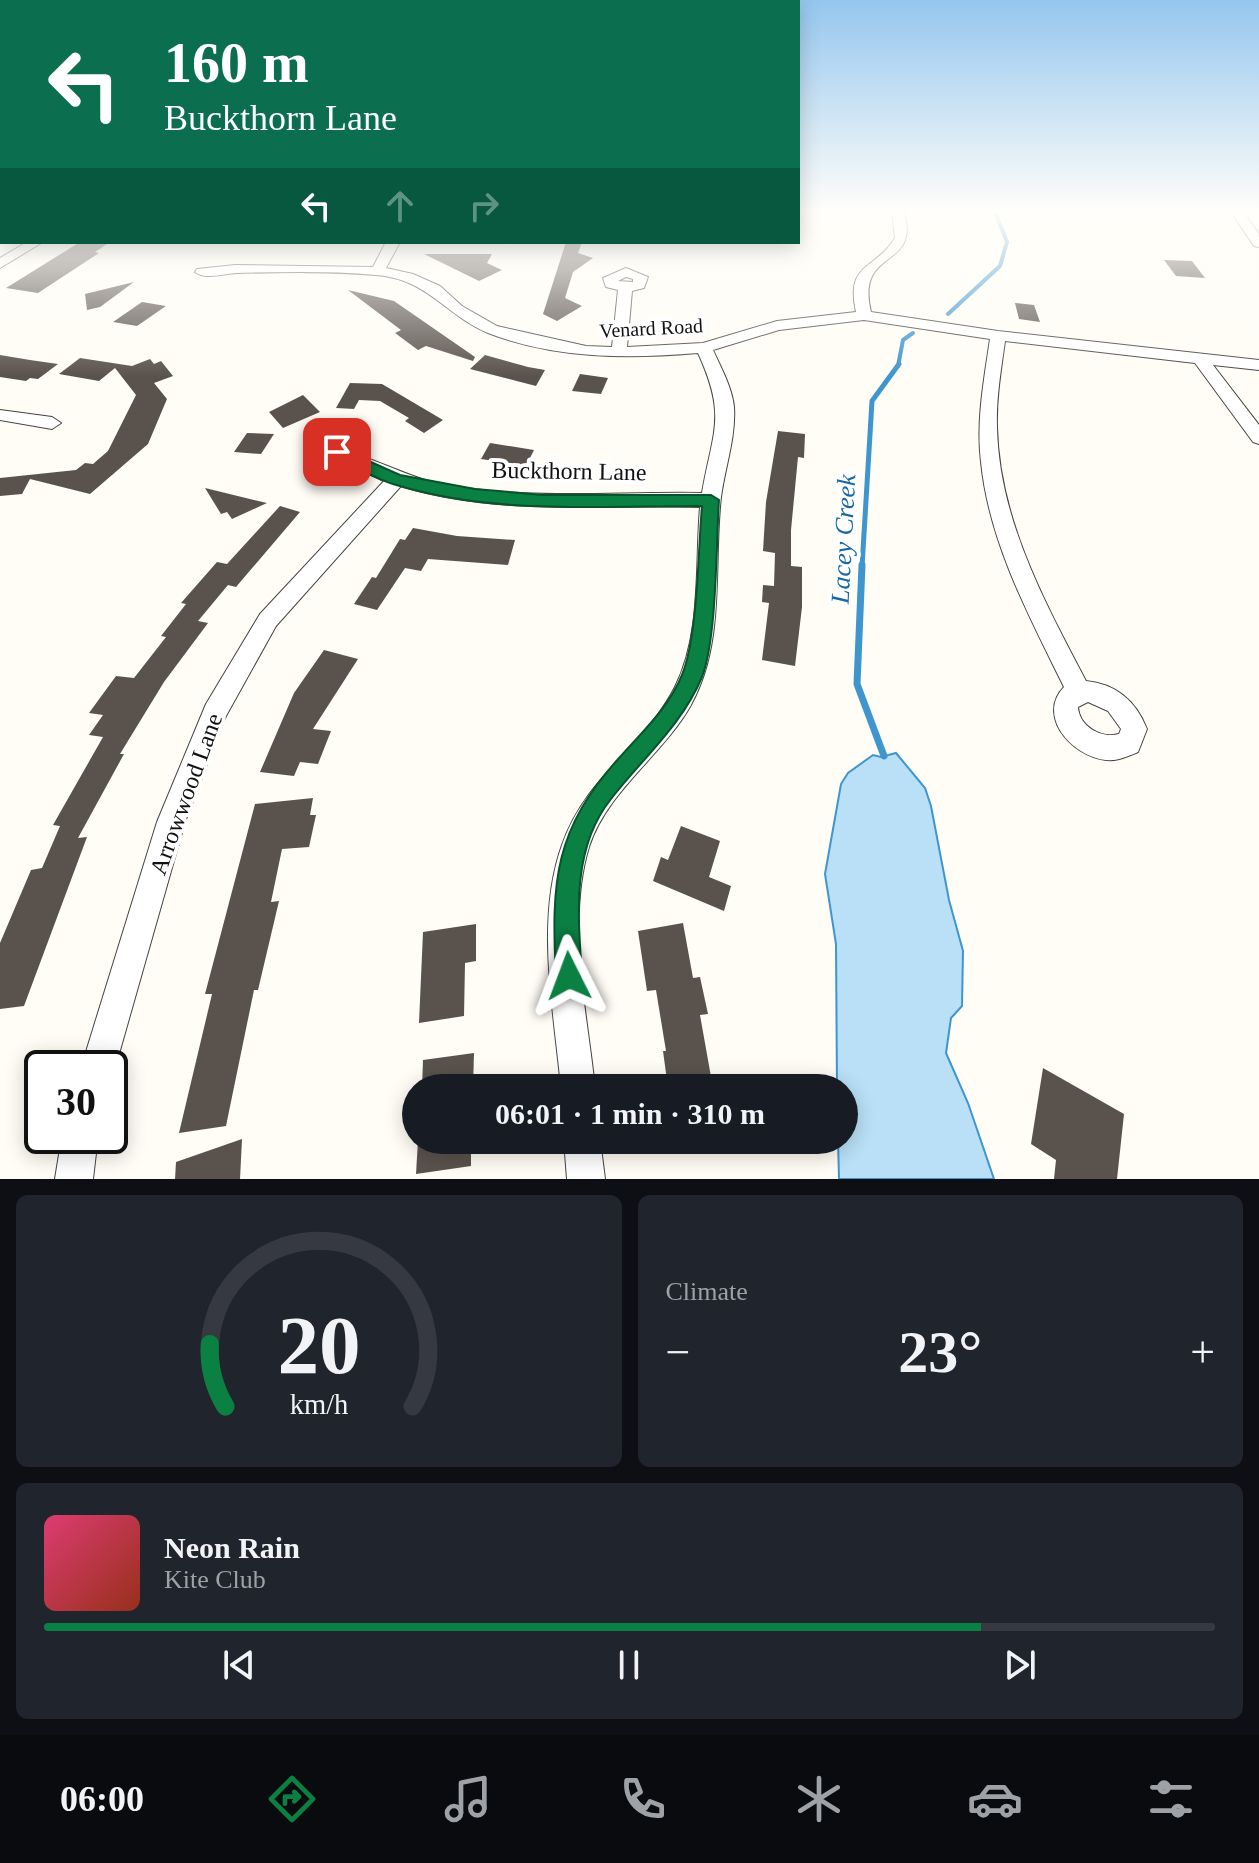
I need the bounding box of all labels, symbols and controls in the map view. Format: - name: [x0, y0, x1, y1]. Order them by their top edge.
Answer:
- icon: left: [32, 32, 136, 136]
- text: 160 m: [164, 32, 309, 94]
- text: Buckthorn Lane: [164, 98, 397, 138]
- icon: left: [294, 184, 338, 228]
- icon: ahead: [378, 184, 422, 228]
- icon: right: [462, 184, 506, 228]
- street label: Venard Road: [599, 314, 703, 342]
- pin: [303, 418, 371, 486]
- icon: arrive: [315, 430, 359, 474]
- street label: Buckthorn Lane: [491, 457, 647, 485]
- water label: Lacey Creek: [826, 473, 861, 606]
- street label: Arrowwood Lane: [145, 710, 227, 878]
- position arrow: [527, 934, 611, 1018]
- speed limit sign: 30: [24, 1050, 128, 1154]
- text: 06:01 · 1 min · 310 m: [495, 1097, 765, 1130]
- text: Climate: [666, 1277, 748, 1306]
- text: 20: [277, 1299, 360, 1391]
- text: 23°: [898, 1319, 982, 1385]
- text: −: [666, 1328, 690, 1377]
- text: +: [1190, 1328, 1215, 1377]
- text: km/h: [289, 1389, 348, 1420]
- text: Neon Rain: [164, 1531, 300, 1564]
- text: Kite Club: [164, 1565, 266, 1594]
- icon: previous: [217, 1643, 261, 1687]
- icon: pause: [607, 1643, 651, 1687]
- icon: next: [998, 1643, 1042, 1687]
- icon: directions: [264, 1771, 320, 1827]
- icon: music: [440, 1771, 496, 1827]
- icon: phone: [615, 1771, 671, 1827]
- icon: climate: [791, 1771, 847, 1827]
- icon: car: [967, 1771, 1023, 1827]
- icon: filters: [1143, 1771, 1199, 1827]
- text: 06:00: [60, 1779, 144, 1819]

